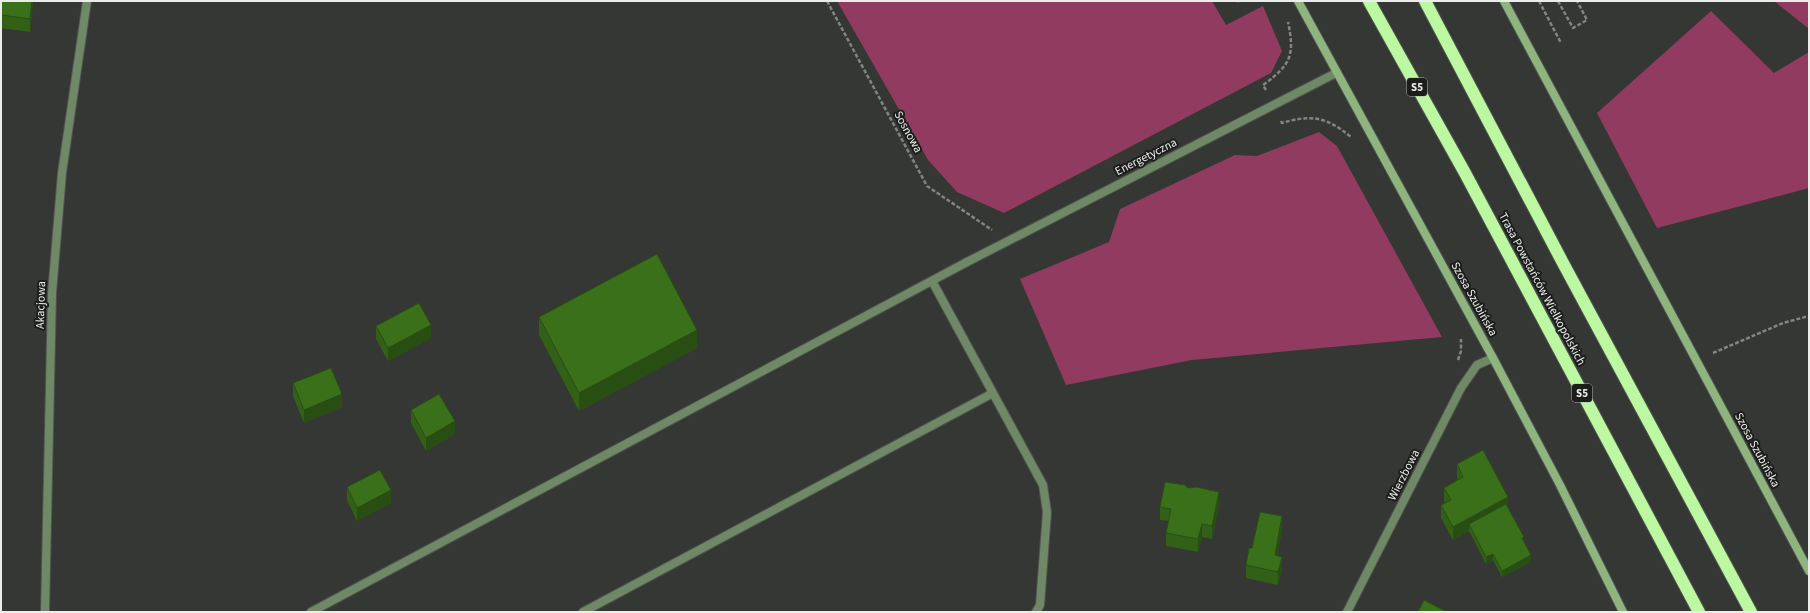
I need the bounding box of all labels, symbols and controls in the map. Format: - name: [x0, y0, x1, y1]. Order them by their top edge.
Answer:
- road number: S5: [1407, 78, 1427, 96]
- street label: Sosnowa: [890, 108, 926, 156]
- street label: Energetyczna: [1112, 134, 1180, 180]
- street label: Trasa Powstańców Wielkopolskich: [1494, 210, 1590, 368]
- street label: Szosa Szubińska: [1447, 259, 1501, 339]
- street label: Akacjowa: [32, 281, 50, 329]
- road number: S5: [1572, 384, 1592, 402]
- street label: Szosa Szubińska: [1730, 410, 1784, 490]
- street label: Wierzbowa: [1384, 447, 1424, 503]

